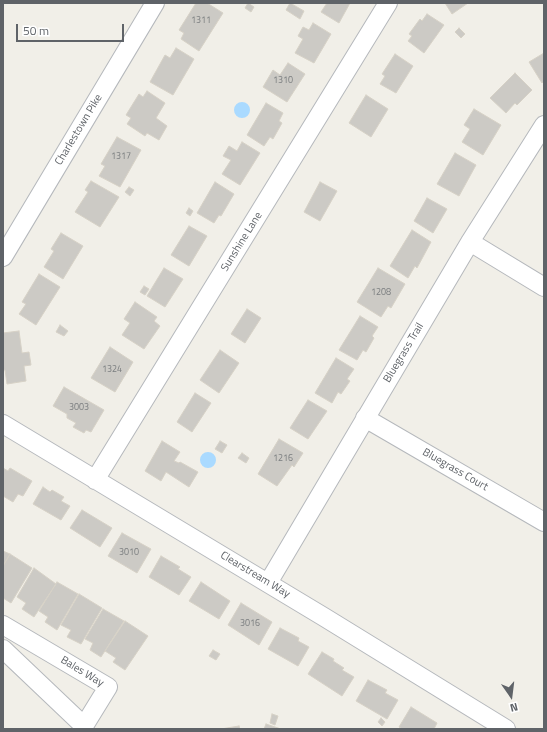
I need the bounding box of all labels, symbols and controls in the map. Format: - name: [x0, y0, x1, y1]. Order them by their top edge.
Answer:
- scale bar: [18, 16, 126, 42]
- house number: 1311: [191, 16, 211, 26]
- text: 50 m: [23, 21, 49, 40]
- house number: 1310: [273, 76, 293, 86]
- street label: Charlestown Pike: [53, 92, 105, 168]
- house number: 1317: [111, 152, 131, 162]
- street label: Sunshine Lane: [219, 210, 265, 274]
- house number: 1208: [371, 288, 391, 298]
- street label: Bluegrass Trail: [381, 321, 427, 385]
- house number: 1324: [102, 365, 122, 375]
- house number: 3003: [69, 403, 89, 413]
- street label: Bluegrass Court: [420, 446, 490, 494]
- house number: 1216: [273, 454, 293, 464]
- house number: 3010: [119, 548, 139, 558]
- street label: Clearstream Way: [218, 549, 292, 601]
- house number: 3016: [240, 619, 260, 629]
- street label: Bales Way: [58, 654, 106, 690]
- north arrow: [491, 676, 531, 716]
- text: N: [508, 699, 520, 716]

